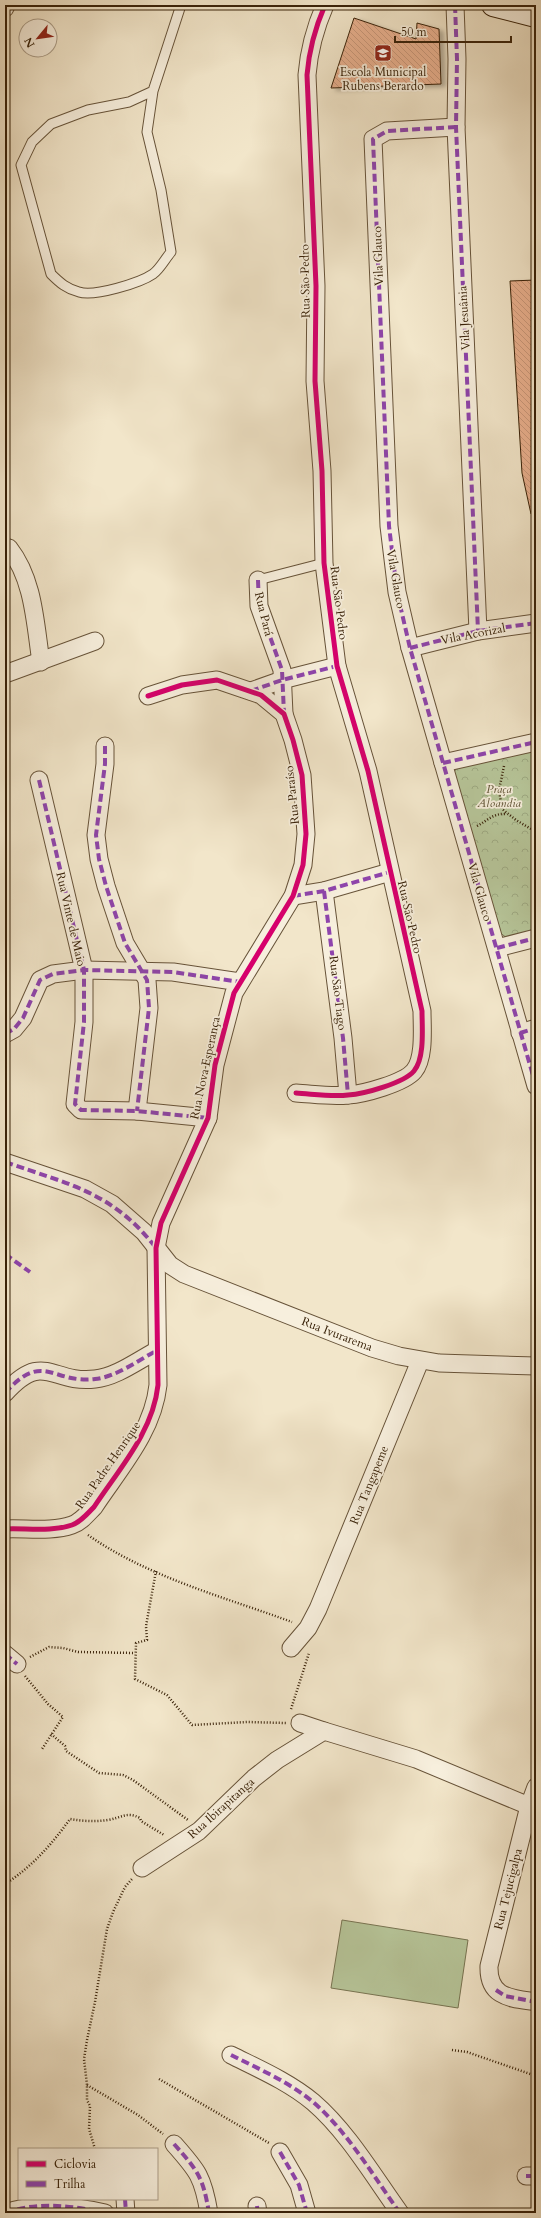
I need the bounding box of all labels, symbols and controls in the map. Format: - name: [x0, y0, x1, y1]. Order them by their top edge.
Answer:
- north arrow: [18, 18, 58, 58]
- scale bar: [395, 18, 511, 44]
- text: 50 m: [401, 24, 428, 40]
- text: N: [21, 34, 39, 50]
- school or university icon: Escola Municipal Rubens Berardo: [373, 43, 393, 63]
- place label: Escola Municipal Rubens Berardo: [340, 64, 426, 94]
- street label: Vila Glauco: [369, 225, 387, 286]
- street label: Rua São Pedro: [296, 243, 314, 318]
- street label: Vila Jesuânia: [454, 285, 474, 351]
- street label: Vila Glauco: [383, 548, 409, 610]
- street label: Rua São Pedro: [327, 565, 352, 641]
- street label: Rua Pará: [251, 590, 277, 639]
- street label: Vila Acorizal: [439, 620, 507, 648]
- street label: Rua Paraíso: [281, 764, 303, 825]
- park label: Praça Aloandia: [476, 781, 521, 811]
- street label: Vila Glauco: [464, 861, 496, 924]
- street label: Rua Vinte de Maio: [52, 870, 90, 968]
- street label: Rua São Pedro: [394, 879, 426, 955]
- street label: Rua São Tiago: [326, 955, 351, 1032]
- street label: Rua Nova Esperança: [186, 1014, 224, 1121]
- street label: Rua Ivurarema: [299, 1313, 376, 1355]
- street label: Rua Padre Henrique: [72, 1418, 144, 1512]
- street label: Rua Tangapeme: [346, 1443, 392, 1527]
- street label: Rua Ibirapitanga: [184, 1773, 258, 1842]
- street label: Rua Tejucigalpa: [490, 1846, 526, 1931]
- legend: [18, 2148, 158, 2200]
- text: Ciclovia: [54, 2156, 97, 2172]
- text: Trilha: [54, 2176, 86, 2192]

